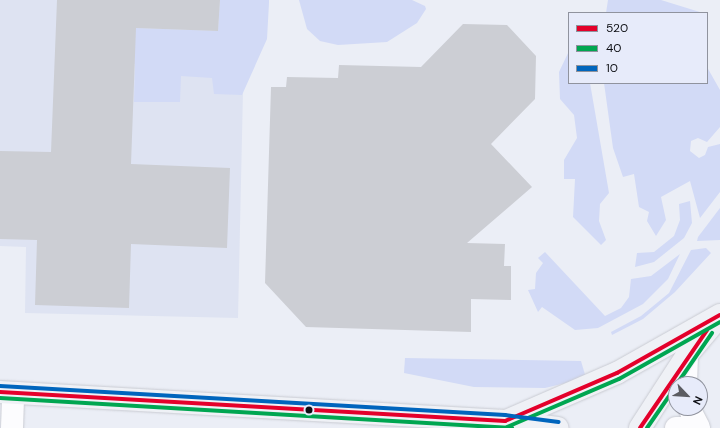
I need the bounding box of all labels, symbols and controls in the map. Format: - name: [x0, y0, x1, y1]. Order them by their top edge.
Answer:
- legend: [568, 12, 708, 84]
- text: 520: [606, 20, 628, 36]
- text: 40: [606, 40, 622, 56]
- text: 10: [606, 60, 618, 76]
- north arrow: [668, 376, 708, 416]
- text: N: [690, 394, 706, 407]
- unlabelled marker: [304, 405, 314, 415]

